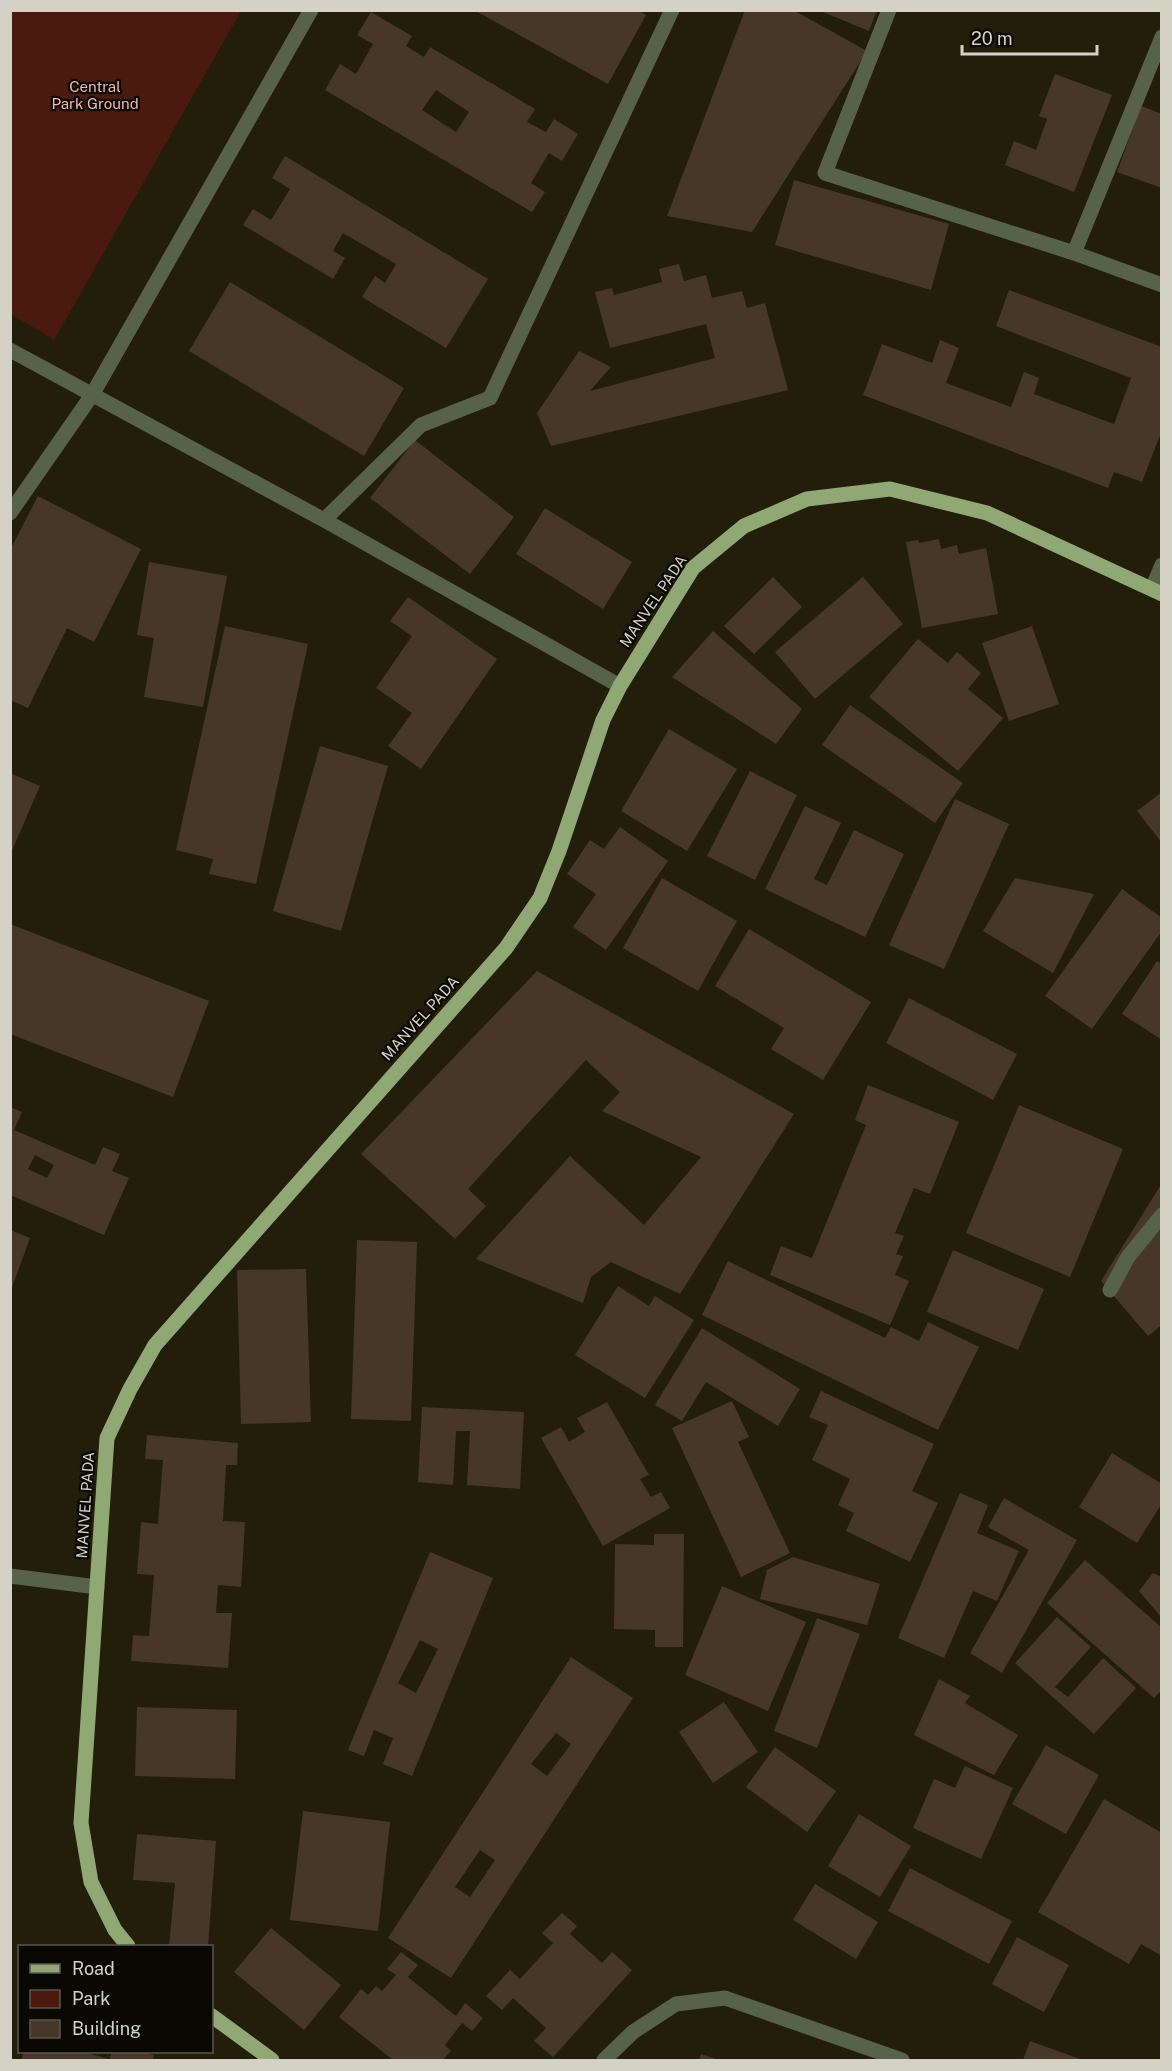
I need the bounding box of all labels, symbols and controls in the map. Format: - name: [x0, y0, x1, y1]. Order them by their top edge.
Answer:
- scale bar: [962, 18, 1097, 56]
- text: 20 m: [971, 28, 1013, 49]
- park label: Central Park Ground: [51, 78, 139, 112]
- street label: MANVEL PADA: [616, 552, 690, 650]
- street label: MANVEL PADA: [378, 972, 462, 1063]
- street label: MANVEL PADA: [73, 1451, 97, 1559]
- legend: [18, 1945, 213, 2053]
- text: Road: [72, 1958, 115, 1979]
- text: Park: [72, 1988, 110, 2009]
- text: Building: [72, 2018, 141, 2039]

